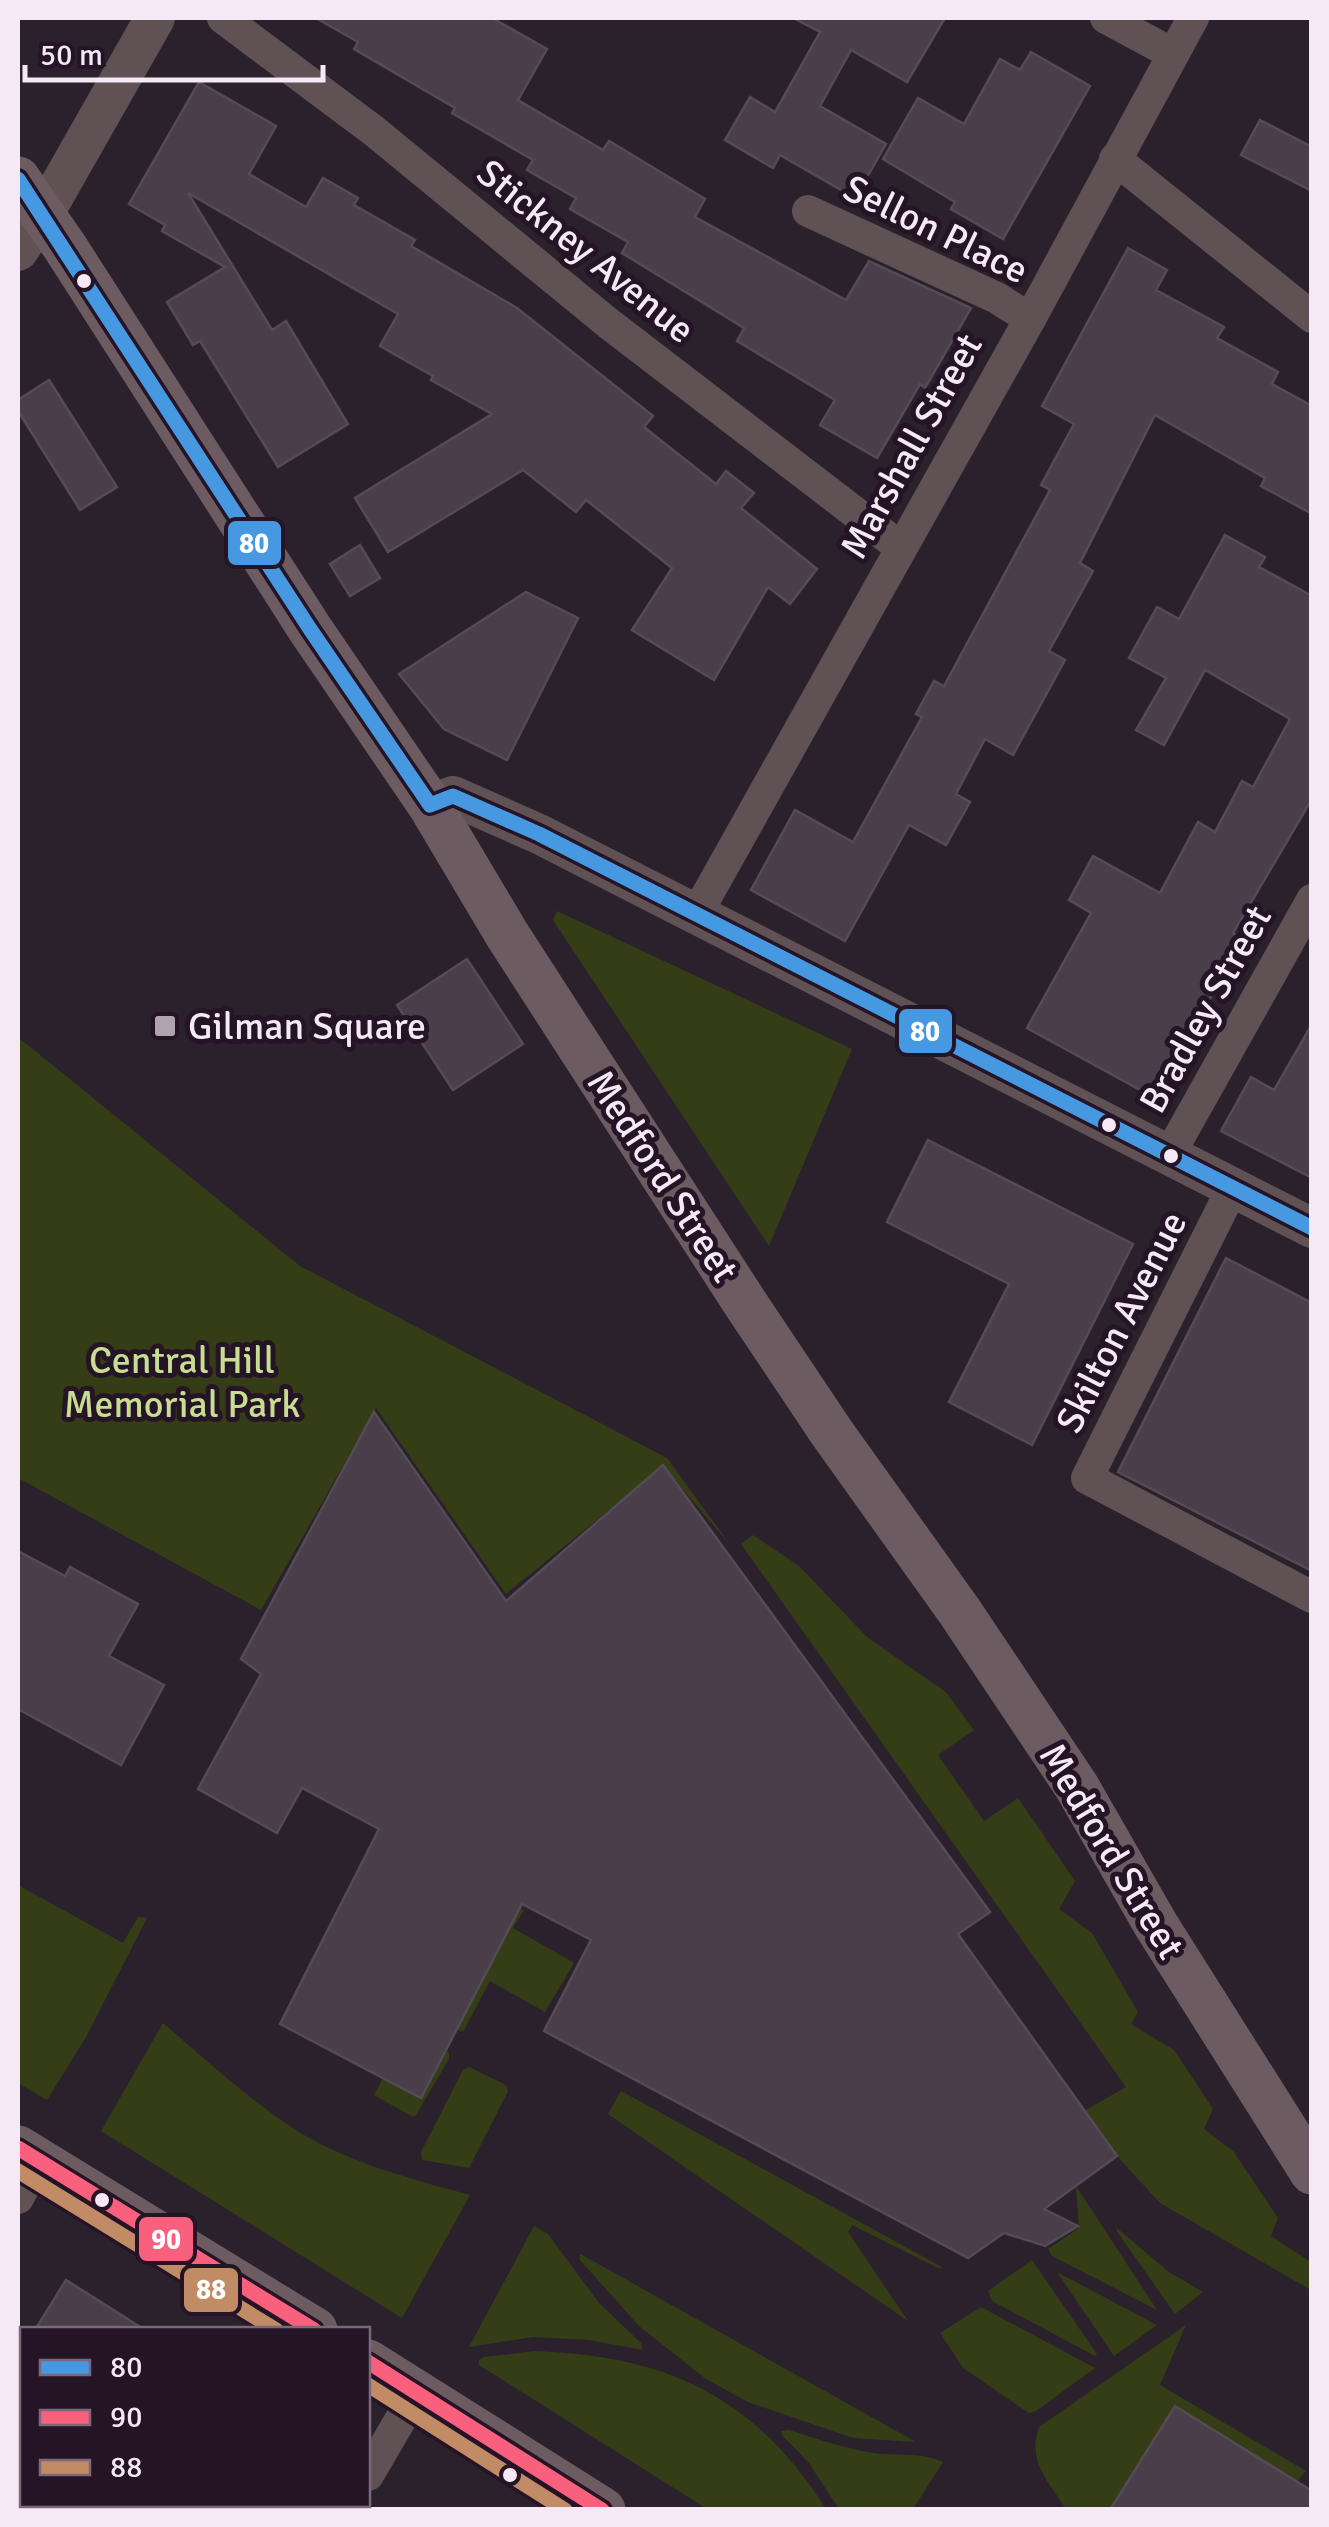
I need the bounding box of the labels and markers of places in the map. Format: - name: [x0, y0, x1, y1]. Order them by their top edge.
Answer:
- unlabelled marker: [74, 271, 94, 291]
- place label: Gilman Square: [188, 1003, 426, 1050]
- marker: Gilman Square: [152, 1013, 178, 1039]
- unlabelled marker: [1099, 1115, 1119, 1135]
- unlabelled marker: [1161, 1146, 1181, 1166]
- unlabelled marker: [92, 2190, 112, 2210]
- unlabelled marker: [500, 2465, 520, 2485]

